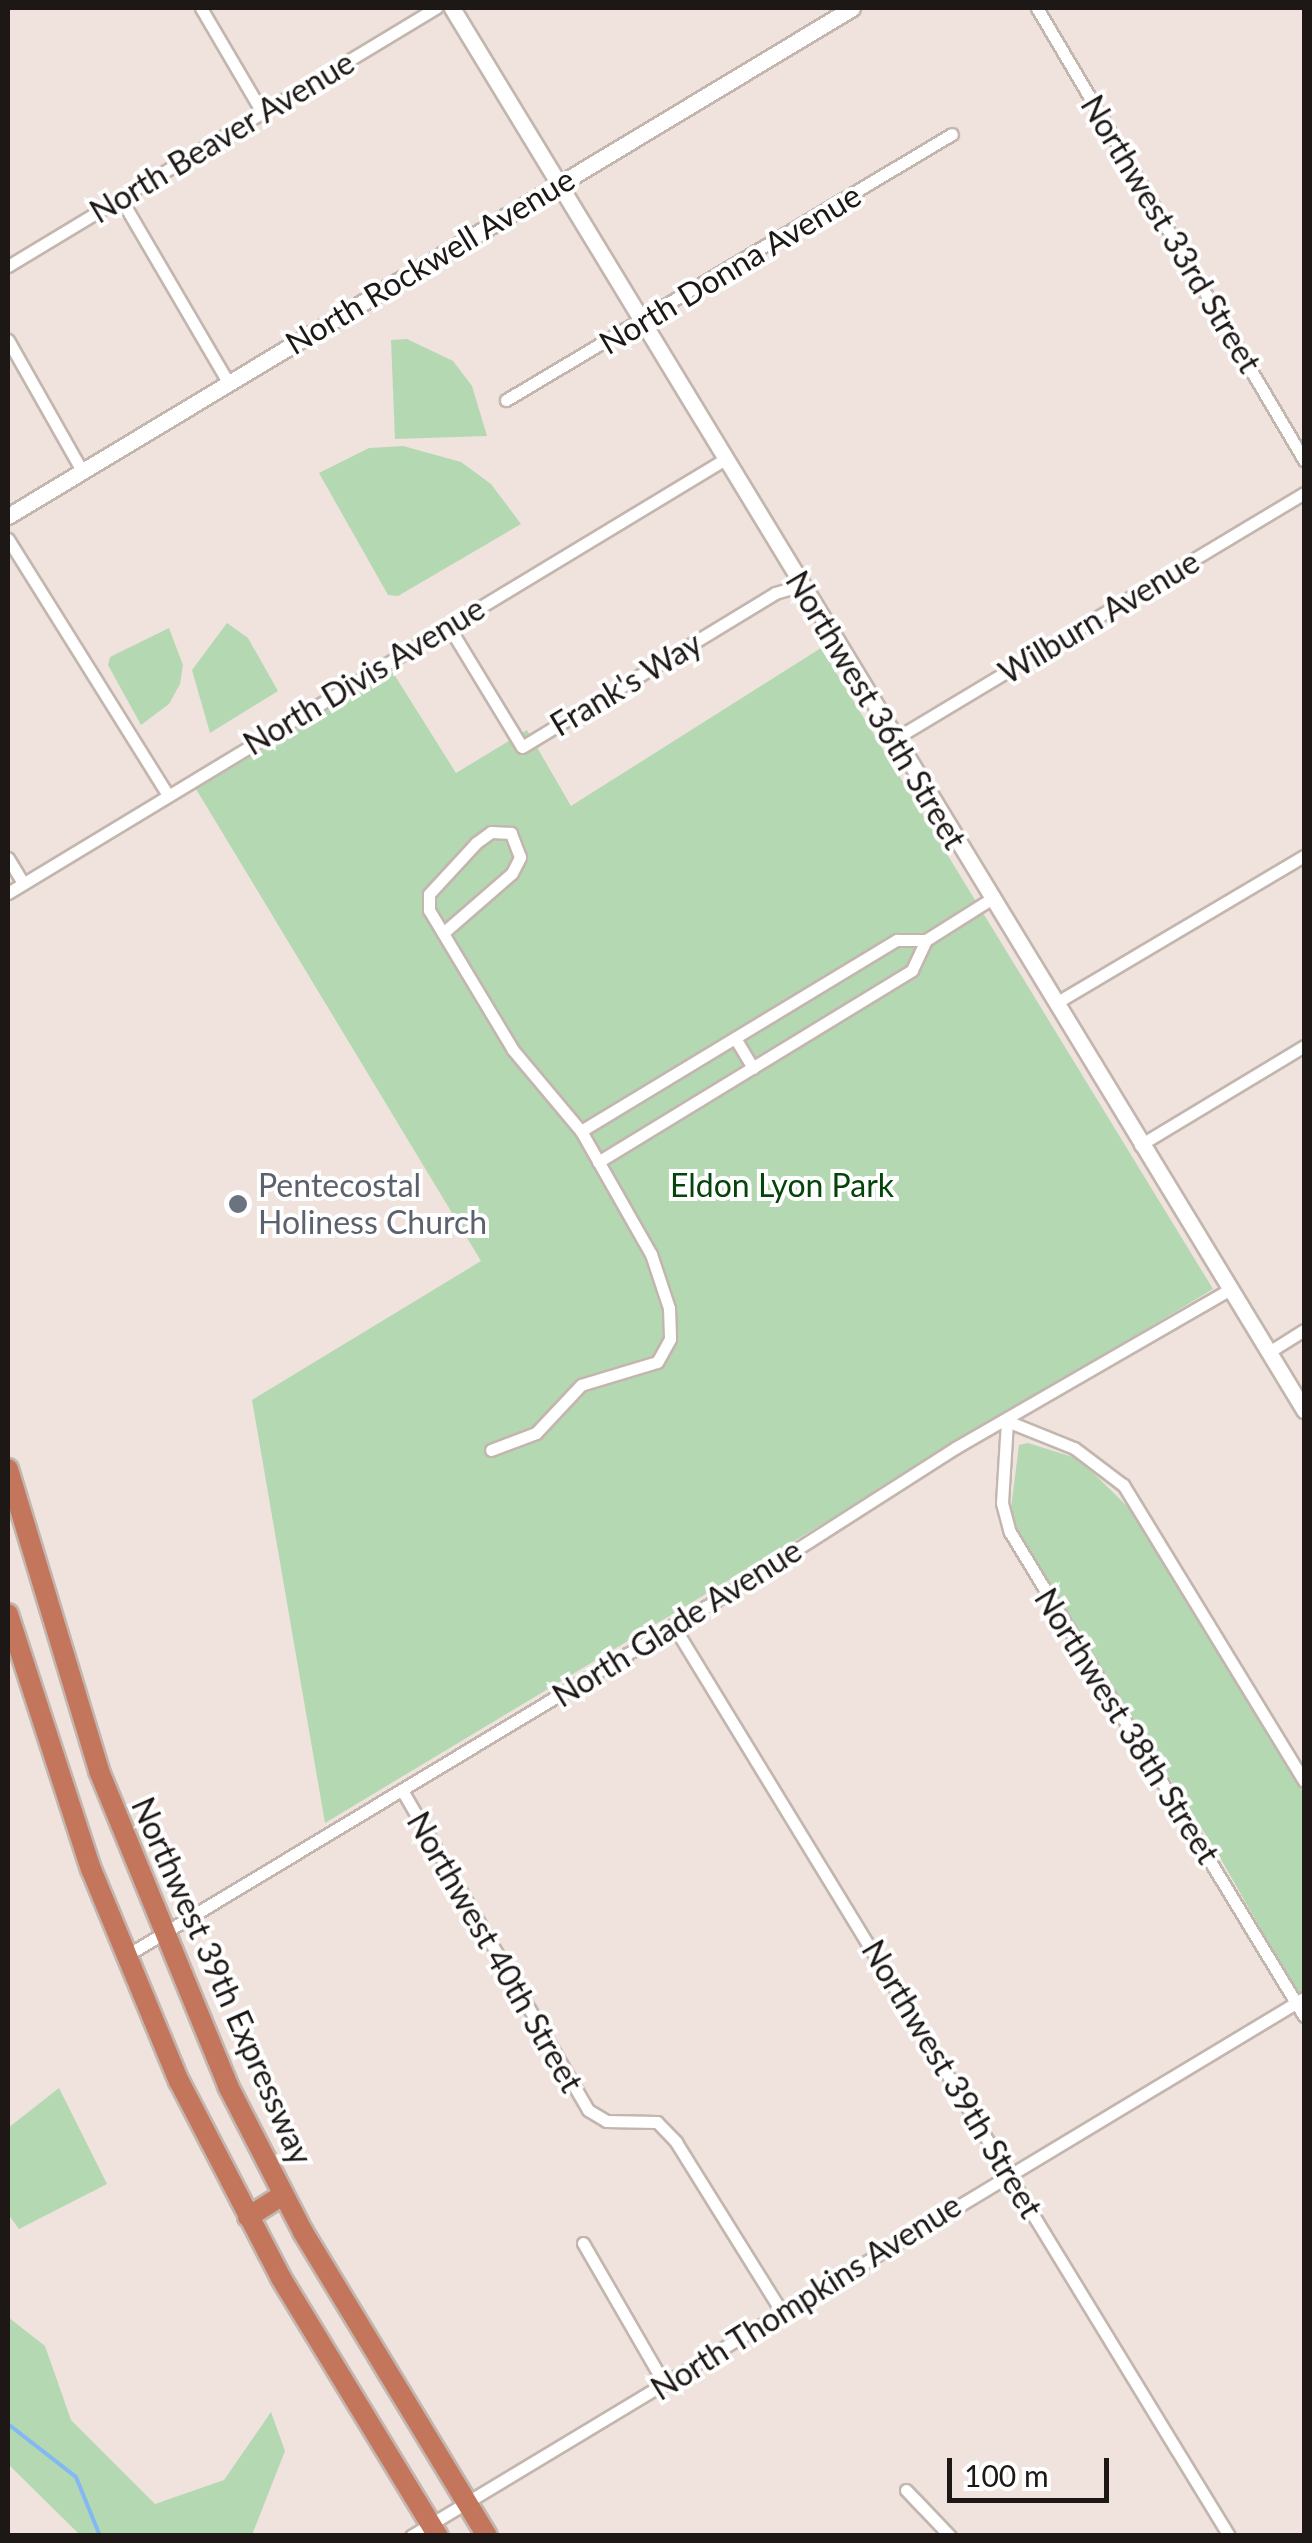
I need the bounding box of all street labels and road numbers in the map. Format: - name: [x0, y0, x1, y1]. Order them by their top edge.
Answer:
- street label: North Beaver Avenue: [82, 43, 362, 231]
- street label: Northwest 33rd Street: [1073, 88, 1269, 380]
- street label: North Rockwell Avenue: [278, 159, 582, 363]
- street label: North Donna Avenue: [592, 175, 868, 363]
- street label: Wilburn Avenue: [992, 542, 1206, 692]
- street label: Northwest 36th Street: [778, 564, 974, 856]
- street label: North Divis Avenue: [236, 589, 492, 763]
- street label: Frank's Way: [543, 624, 709, 744]
- street label: North Glade Avenue: [545, 1531, 809, 1715]
- street label: Northwest 38th Street: [1027, 1581, 1227, 1871]
- street label: Northwest 39th Expressway: [124, 1791, 320, 2171]
- street label: Northwest 40th Street: [399, 1805, 591, 2099]
- street label: Northwest 39th Street: [854, 1933, 1050, 2225]
- street label: North Thompkins Avenue: [643, 2185, 969, 2409]

